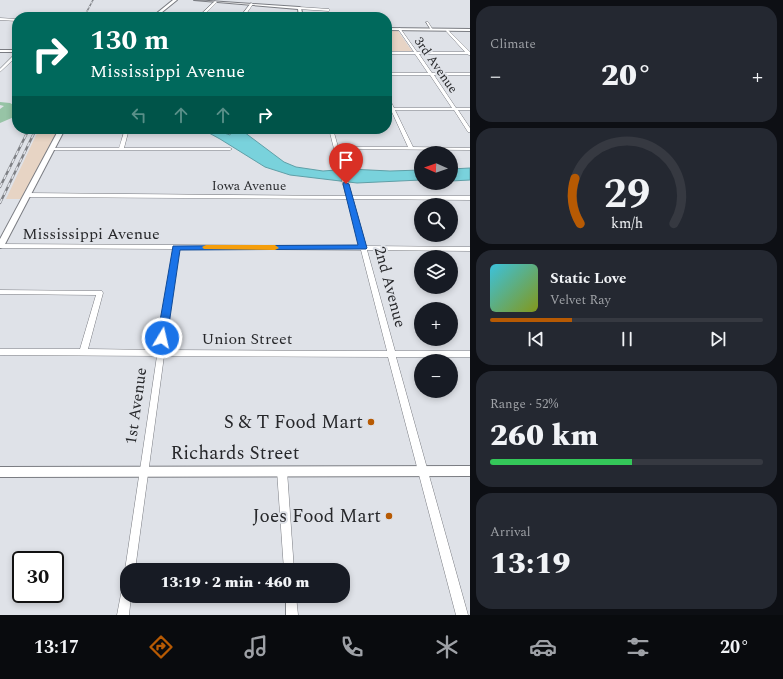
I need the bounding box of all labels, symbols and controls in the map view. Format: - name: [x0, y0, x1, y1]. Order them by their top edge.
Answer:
- text: 130 m: [90, 19, 169, 62]
- icon: right: [24, 28, 76, 80]
- street label: 3rd Avenue: [409, 33, 463, 97]
- text: Climate: [490, 34, 536, 54]
- text: 20°: [601, 53, 652, 99]
- text: Mississippi Avenue: [90, 58, 245, 85]
- text: −: [490, 60, 501, 93]
- text: +: [752, 60, 763, 93]
- icon: left: [128, 104, 150, 126]
- icon: ahead: [170, 104, 192, 126]
- icon: ahead: [212, 104, 234, 126]
- icon: right: [254, 104, 276, 126]
- pin: [329, 143, 363, 184]
- north arrow: [414, 146, 458, 190]
- map controls: [414, 146, 458, 398]
- icon: arrive: [335, 149, 357, 171]
- text: 29: [603, 162, 650, 225]
- street label: Iowa Avenue: [212, 176, 286, 196]
- button: search: [414, 198, 458, 242]
- text: km/h: [610, 212, 643, 234]
- street label: Mississippi Avenue: [22, 222, 160, 246]
- street label: 2nd Avenue: [368, 244, 412, 330]
- button: layers: [414, 250, 458, 294]
- text: Static Love: [550, 267, 626, 290]
- text: Velvet Ray: [550, 290, 611, 310]
- button: +: [414, 302, 458, 346]
- position arrow: [141, 317, 183, 359]
- street label: Union Street: [202, 327, 293, 351]
- icon: previous: [525, 328, 547, 350]
- icon: pause: [616, 328, 638, 350]
- icon: next: [707, 328, 729, 350]
- button: −: [414, 354, 458, 398]
- street label: 1st Avenue: [119, 366, 153, 446]
- text: Range · 52%: [490, 394, 558, 414]
- place label: S & T Food Mart: [224, 408, 363, 437]
- text: 260 km: [490, 413, 598, 459]
- marker: S & T Food Mart: [366, 417, 376, 427]
- street label: Richards Street: [171, 439, 300, 468]
- place label: Joes Food Mart: [253, 502, 381, 531]
- marker: Joes Food Mart: [384, 511, 394, 521]
- text: Arrival: [490, 522, 531, 542]
- text: 13:19: [490, 541, 570, 587]
- speed limit sign: 30: [12, 551, 64, 603]
- text: 13:19 · 2 min · 460 m: [161, 571, 309, 594]
- icon: directions: [147, 633, 175, 661]
- icon: music: [242, 633, 270, 661]
- icon: phone: [338, 633, 366, 661]
- icon: climate: [433, 633, 461, 661]
- icon: car: [529, 633, 557, 661]
- icon: filters: [624, 633, 652, 661]
- text: 13:17: [34, 634, 79, 661]
- text: 20°: [720, 634, 749, 661]

